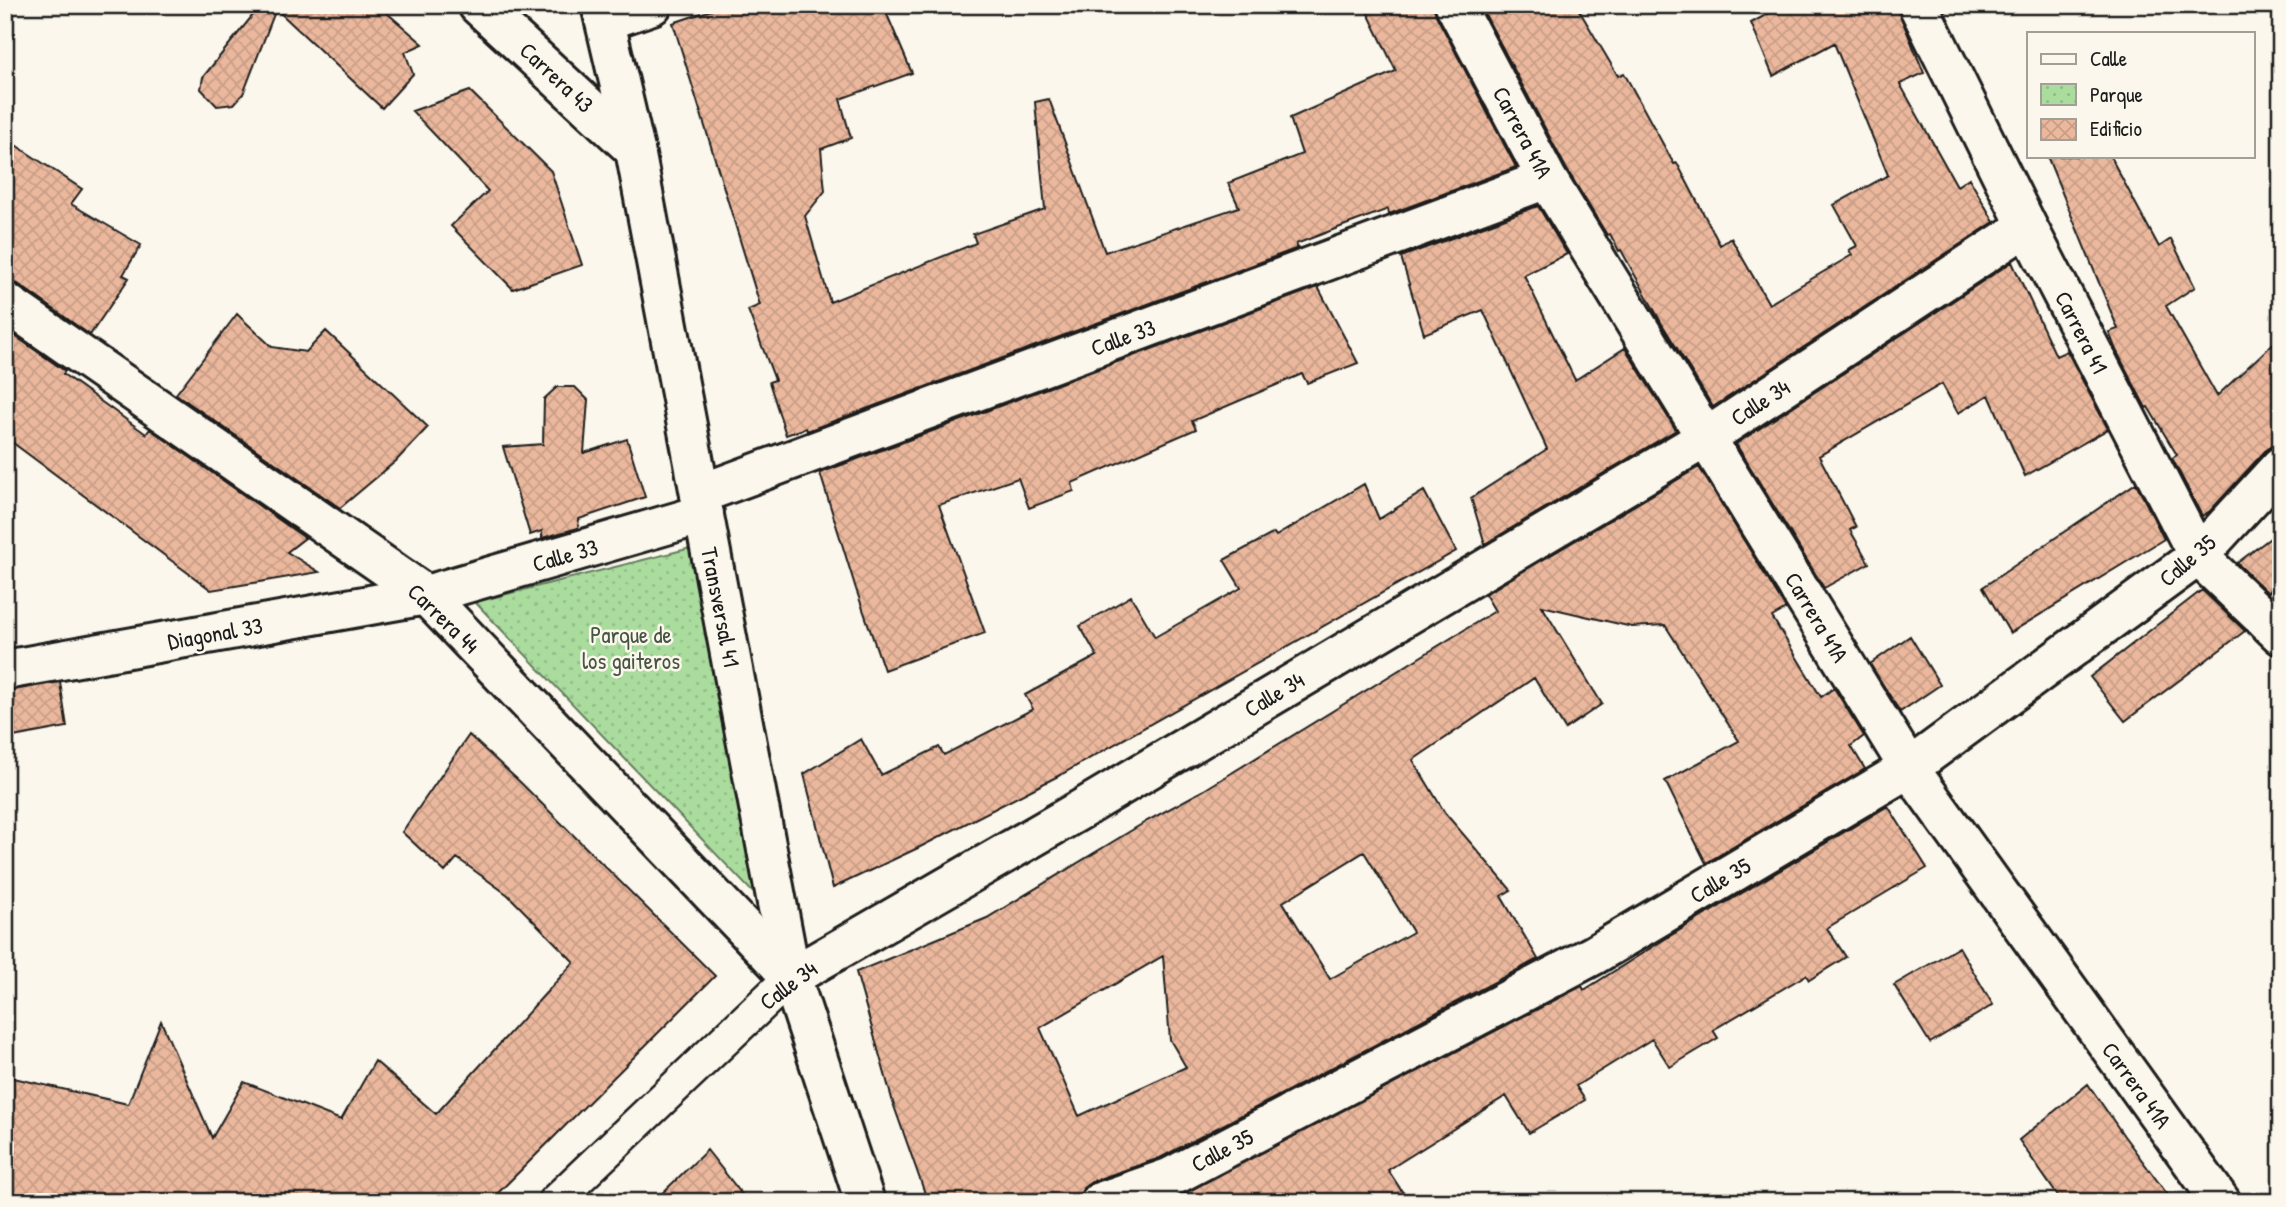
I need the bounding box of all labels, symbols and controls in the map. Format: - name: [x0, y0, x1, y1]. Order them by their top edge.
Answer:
- legend: [2027, 32, 2254, 158]
- street label: Carrera 43: [513, 35, 601, 119]
- text: Calle: [2090, 44, 2127, 73]
- text: Parque: [2090, 80, 2143, 109]
- street label: Carrera 41A: [1486, 81, 1560, 183]
- text: Edificio: [2090, 114, 2142, 143]
- street label: Carrera 41: [2048, 285, 2116, 379]
- street label: Calle 33: [1086, 311, 1160, 363]
- street label: Calle 34: [1724, 371, 1796, 433]
- street label: Calle 35: [2152, 526, 2222, 593]
- street label: Calle 33: [529, 531, 601, 579]
- street label: Transversal 41: [694, 544, 748, 670]
- street label: Carrera 41A: [1778, 566, 1856, 668]
- street label: Carrera 44: [401, 576, 487, 660]
- street label: Diagonal 33: [165, 609, 265, 657]
- park label: Parque de los gaiteros: [582, 619, 680, 676]
- street label: Calle 34: [1238, 664, 1310, 724]
- street label: Calle 35: [1684, 850, 1757, 910]
- street label: Calle 34: [753, 953, 823, 1017]
- street label: Carrera 41A: [2095, 1036, 2179, 1134]
- street label: Calle 35: [1186, 1121, 1259, 1179]

